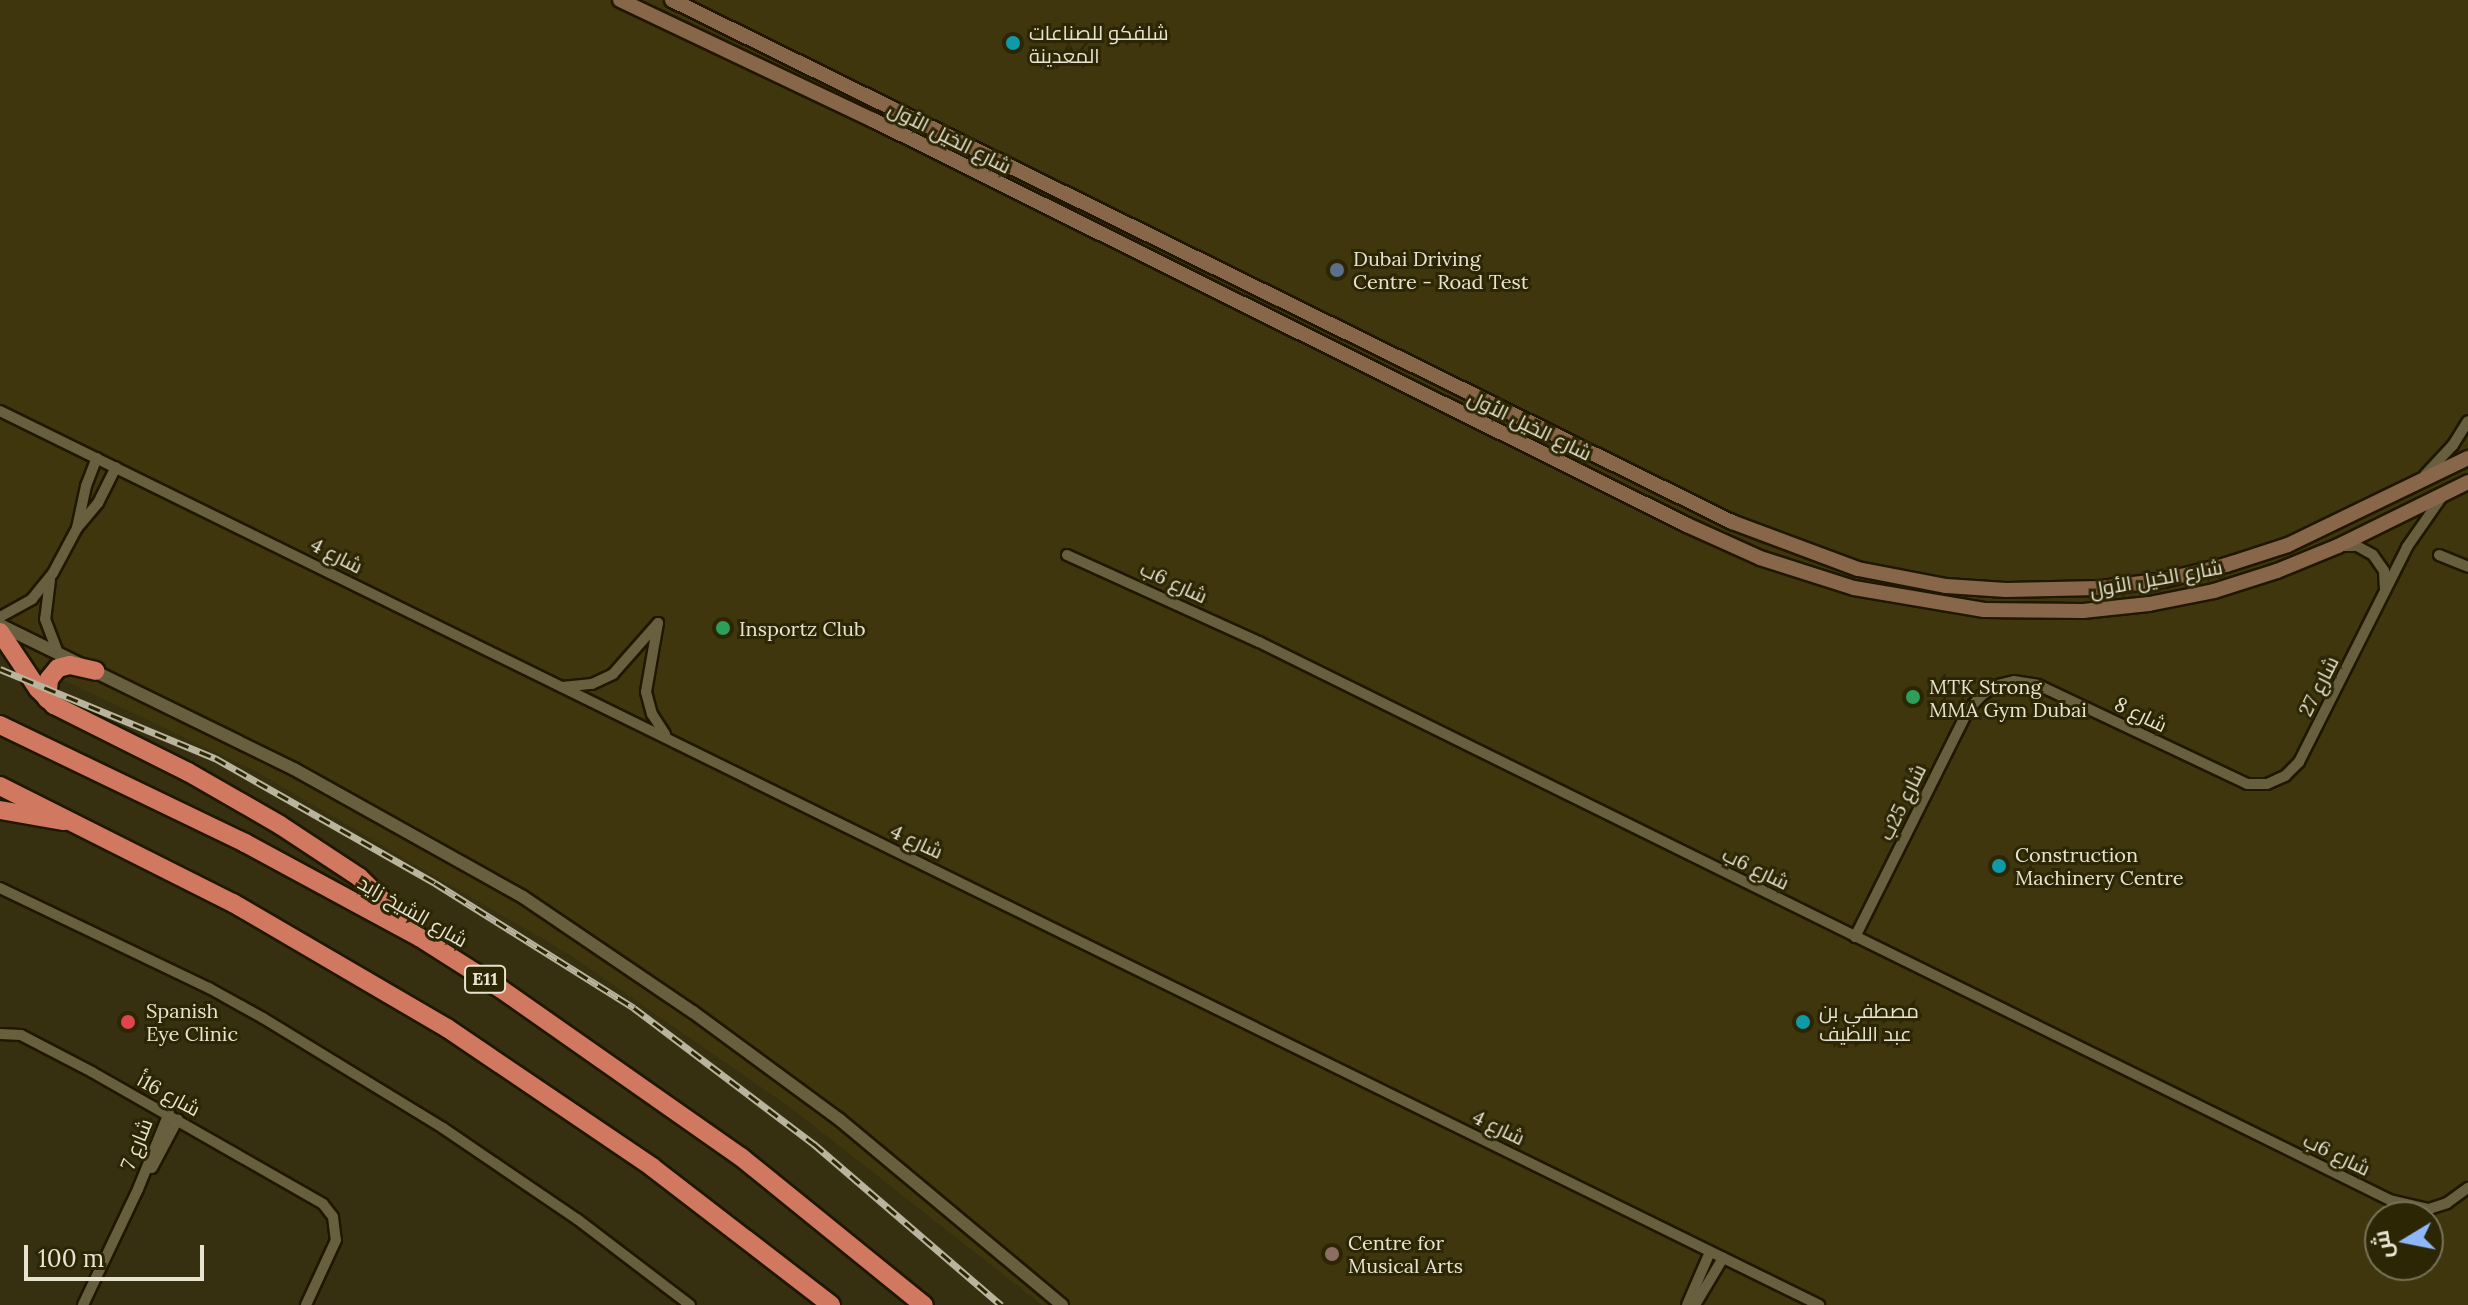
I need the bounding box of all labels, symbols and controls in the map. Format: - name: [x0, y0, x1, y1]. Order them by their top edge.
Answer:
- place label: شلفكو للصناعات المعدينة: [1029, 20, 1168, 67]
- marker: شلفكو للصناعات المعدينة: [1004, 34, 1022, 52]
- street label: شارع الخيل الأول: [885, 96, 1015, 178]
- place label: Dubai Driving Centre - Road Test: [1353, 246, 1528, 293]
- marker: Dubai Driving Centre - Road Test: [1328, 261, 1346, 279]
- street label: شارع الخيل الأول: [1464, 385, 1596, 465]
- street label: شارع 4: [307, 532, 367, 578]
- street label: شارع الخيل الأول: [2088, 555, 2224, 601]
- street label: شارع 6ب: [1137, 556, 1211, 608]
- place label: Insportz Club: [739, 616, 866, 640]
- marker: Insportz Club: [714, 619, 732, 637]
- street label: شارع 27: [2293, 652, 2343, 720]
- place label: MTK Strong MMA Gym Dubai: [1929, 674, 2087, 721]
- marker: MTK Strong MMA Gym Dubai: [1904, 688, 1922, 706]
- street label: شارع 8: [2111, 691, 2171, 737]
- street label: شارع 25ب: [1873, 760, 1931, 844]
- street label: شارع 4: [887, 819, 947, 863]
- street label: شارع 6ب: [1719, 842, 1793, 894]
- place label: Construction Machinery Centre: [2015, 842, 2184, 889]
- marker: Construction Machinery Centre: [1990, 857, 2008, 875]
- street label: شارع الشيخ زايد: [354, 870, 472, 952]
- road number: E11: [463, 965, 507, 993]
- place label: Spanish Eye Clinic: [146, 998, 238, 1045]
- place label: مصطفي بن عبد اللطيف: [1819, 998, 1919, 1045]
- marker: Spanish Eye Clinic: [117, 1011, 139, 1033]
- marker: مصطفي بن عبد اللطيف: [1794, 1013, 1812, 1031]
- street label: شارع 16أ: [133, 1067, 205, 1121]
- street label: شارع 4: [1469, 1104, 1529, 1150]
- street label: شارع 7: [115, 1115, 157, 1173]
- street label: شارع 6ب: [2300, 1128, 2374, 1180]
- north arrow: [2364, 1201, 2444, 1281]
- text: ش: [2366, 1228, 2399, 1261]
- scale bar: [28, 1229, 208, 1279]
- place label: Centre for Musical Arts: [1348, 1230, 1463, 1277]
- text: 100 m: [38, 1243, 104, 1274]
- marker: Centre for Musical Arts: [1323, 1245, 1341, 1263]

